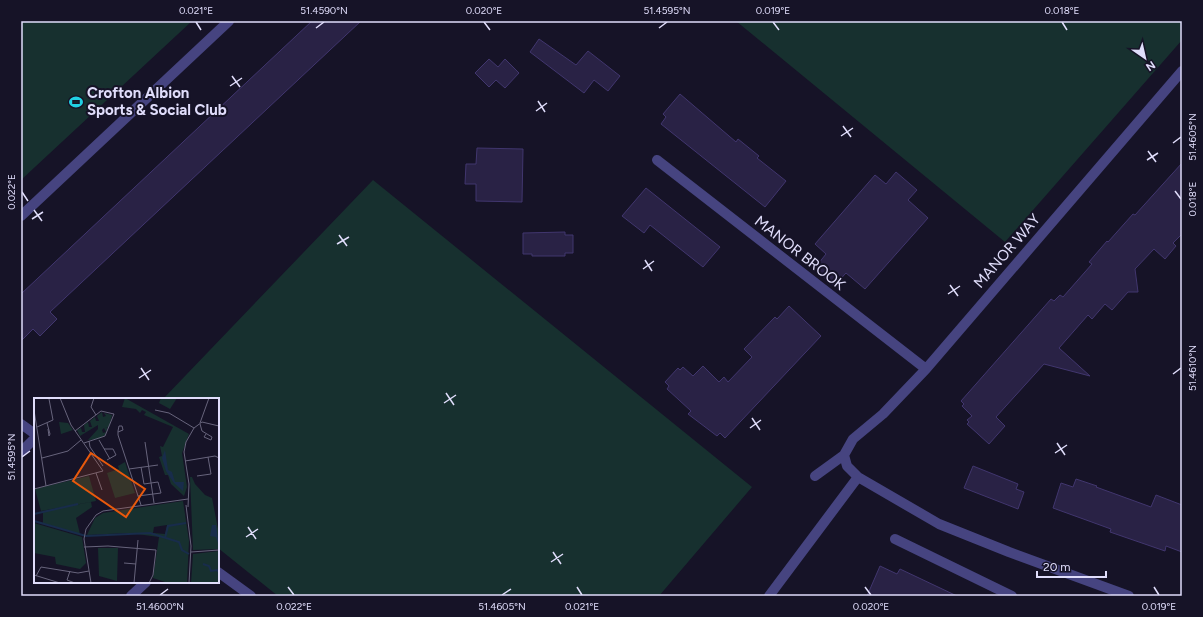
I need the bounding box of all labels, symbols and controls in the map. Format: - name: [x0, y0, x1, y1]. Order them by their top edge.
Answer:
- text: 0.021°E: [179, 4, 213, 17]
- text: 51.4590°N: [300, 4, 348, 17]
- text: 0.020°E: [466, 4, 502, 17]
- text: 51.4595°N: [644, 4, 690, 17]
- text: 0.019°E: [756, 4, 790, 17]
- text: 0.018°E: [1045, 4, 1079, 17]
- north arrow: [1125, 38, 1165, 78]
- text: N: [1143, 58, 1157, 74]
- place label: Crofton Albion Sports & Social Club: [87, 84, 227, 119]
- sports icon: Crofton Albion Sports & Social Club: [68, 94, 84, 110]
- text: 51.4605°N: [1186, 113, 1199, 161]
- text: 0.022°E: [5, 174, 18, 210]
- text: 0.018°E: [1186, 182, 1199, 216]
- street label: MANOR WAY: [970, 210, 1044, 292]
- street label: MANOR BROOK: [751, 212, 850, 295]
- text: 51.4610°N: [1186, 345, 1199, 391]
- inset map: [34, 398, 219, 583]
- text: 51.4595°N: [5, 434, 18, 480]
- scale bar: [1037, 553, 1106, 579]
- text: 20 m: [1043, 560, 1071, 574]
- text: 51.4600°N: [136, 600, 184, 613]
- text: 0.022°E: [276, 600, 312, 613]
- text: 51.4605°N: [478, 600, 526, 613]
- text: 0.021°E: [565, 600, 599, 613]
- text: 0.020°E: [853, 600, 889, 613]
- text: 0.019°E: [1142, 600, 1176, 613]

